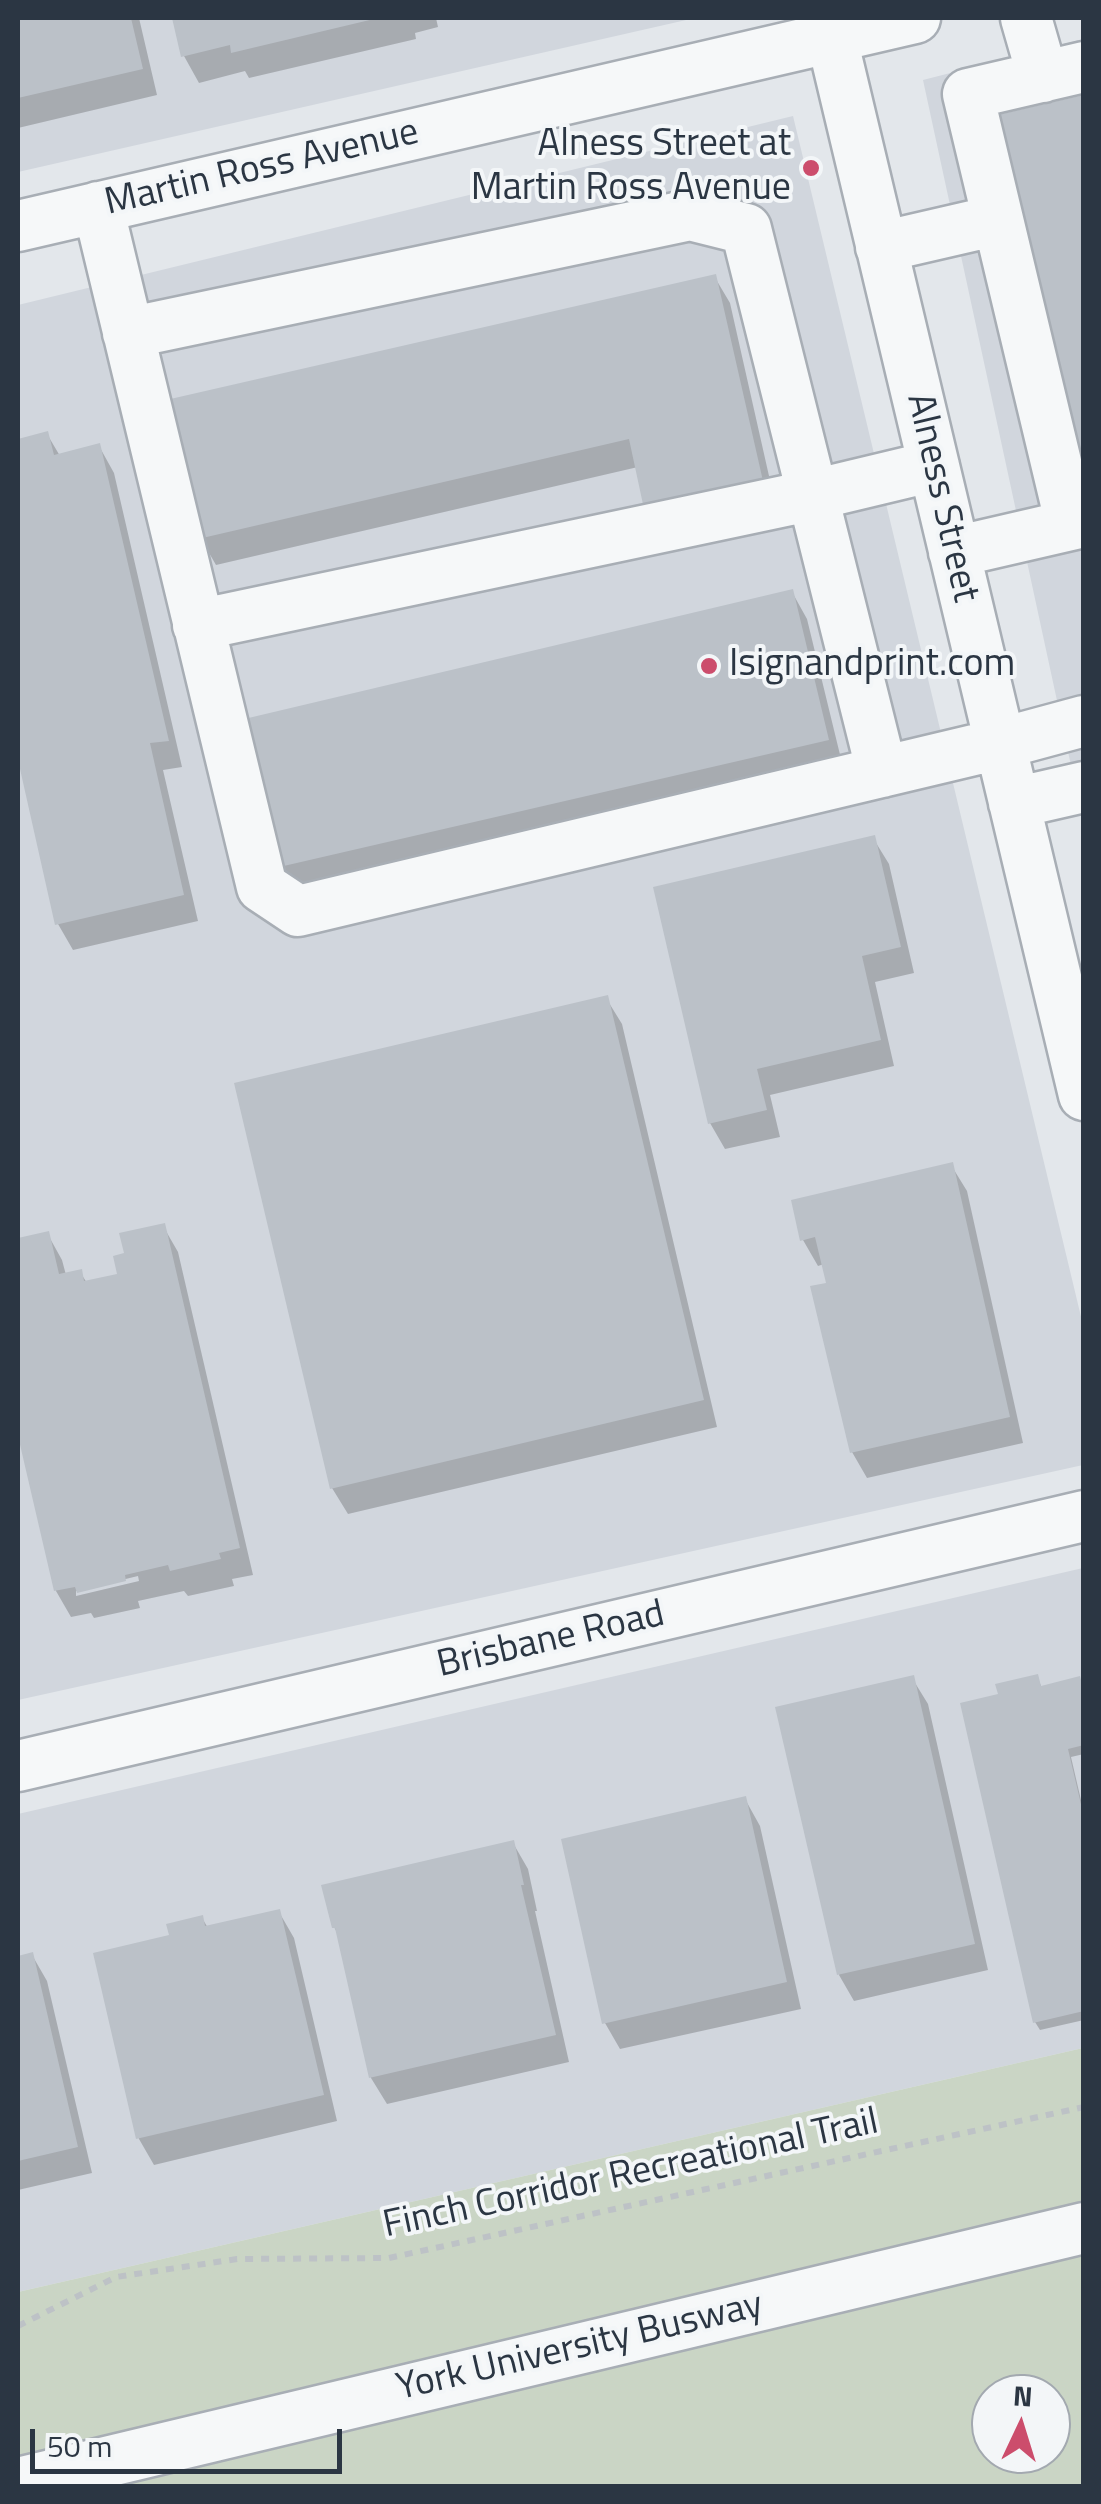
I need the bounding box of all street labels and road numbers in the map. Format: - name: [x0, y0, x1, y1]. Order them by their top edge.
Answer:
- street label: Martin Ross Avenue: [101, 111, 423, 227]
- street label: Alness Street: [895, 389, 987, 607]
- street label: Brisbane Road: [433, 1593, 669, 1689]
- street label: Finch Corridor Recreational Trail: [379, 2100, 883, 2250]
- street label: York University Busway: [393, 2284, 767, 2412]

